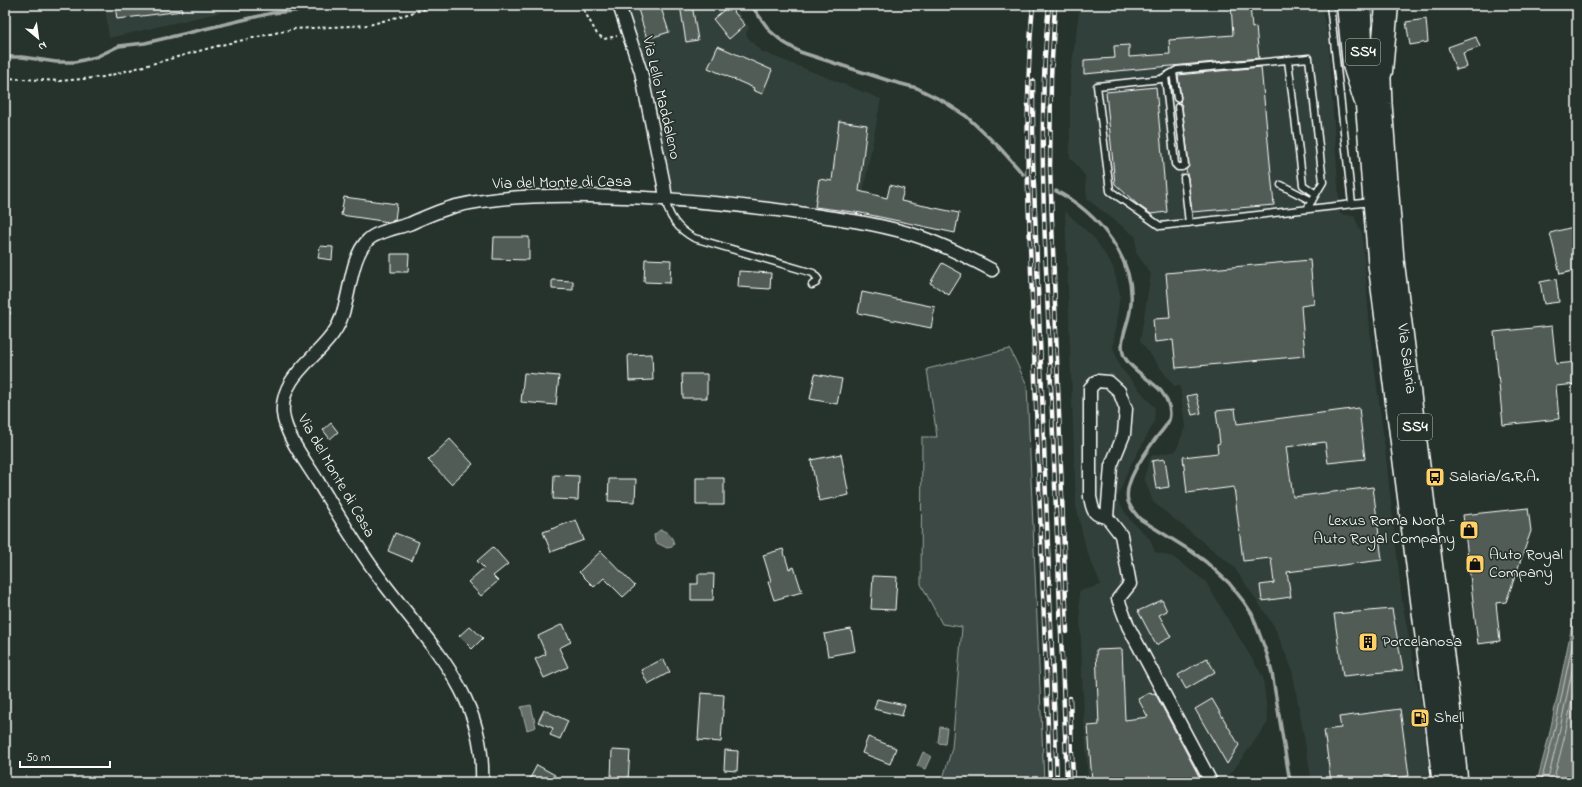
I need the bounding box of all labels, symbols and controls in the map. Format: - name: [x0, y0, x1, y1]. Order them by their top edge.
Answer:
- north arrow: [18, 18, 58, 58]
- street label: Via Lello Maddaleno: [635, 33, 687, 162]
- text: N: [35, 37, 49, 55]
- road number: SS4: [1346, 39, 1380, 65]
- street label: Via del Monte di Casa: [491, 170, 632, 196]
- street label: Via Salaria: [1390, 321, 1423, 395]
- street label: Via del Monte di Casa: [290, 409, 381, 542]
- road number: SS4: [1398, 414, 1432, 440]
- place label: Salaria/G.R.A.: [1449, 465, 1539, 489]
- bus stop icon: Salaria/G.R.A.: [1424, 466, 1446, 488]
- place label: Lexus Roma Nord - Auto Royal Company: [1313, 509, 1455, 551]
- shop icon: Lexus Roma Nord - Auto Royal Company: [1458, 519, 1480, 541]
- place label: Auto Royal Company: [1489, 543, 1563, 585]
- shop icon: Auto Royal Company: [1464, 553, 1486, 575]
- place label: Porcelanosa: [1382, 630, 1462, 654]
- building icon: Porcelanosa: [1357, 631, 1379, 653]
- place label: Shell: [1434, 706, 1465, 730]
- fuel station icon: Shell: [1409, 707, 1431, 729]
- scale bar: [20, 743, 110, 769]
- text: 50 m: [26, 749, 50, 767]

